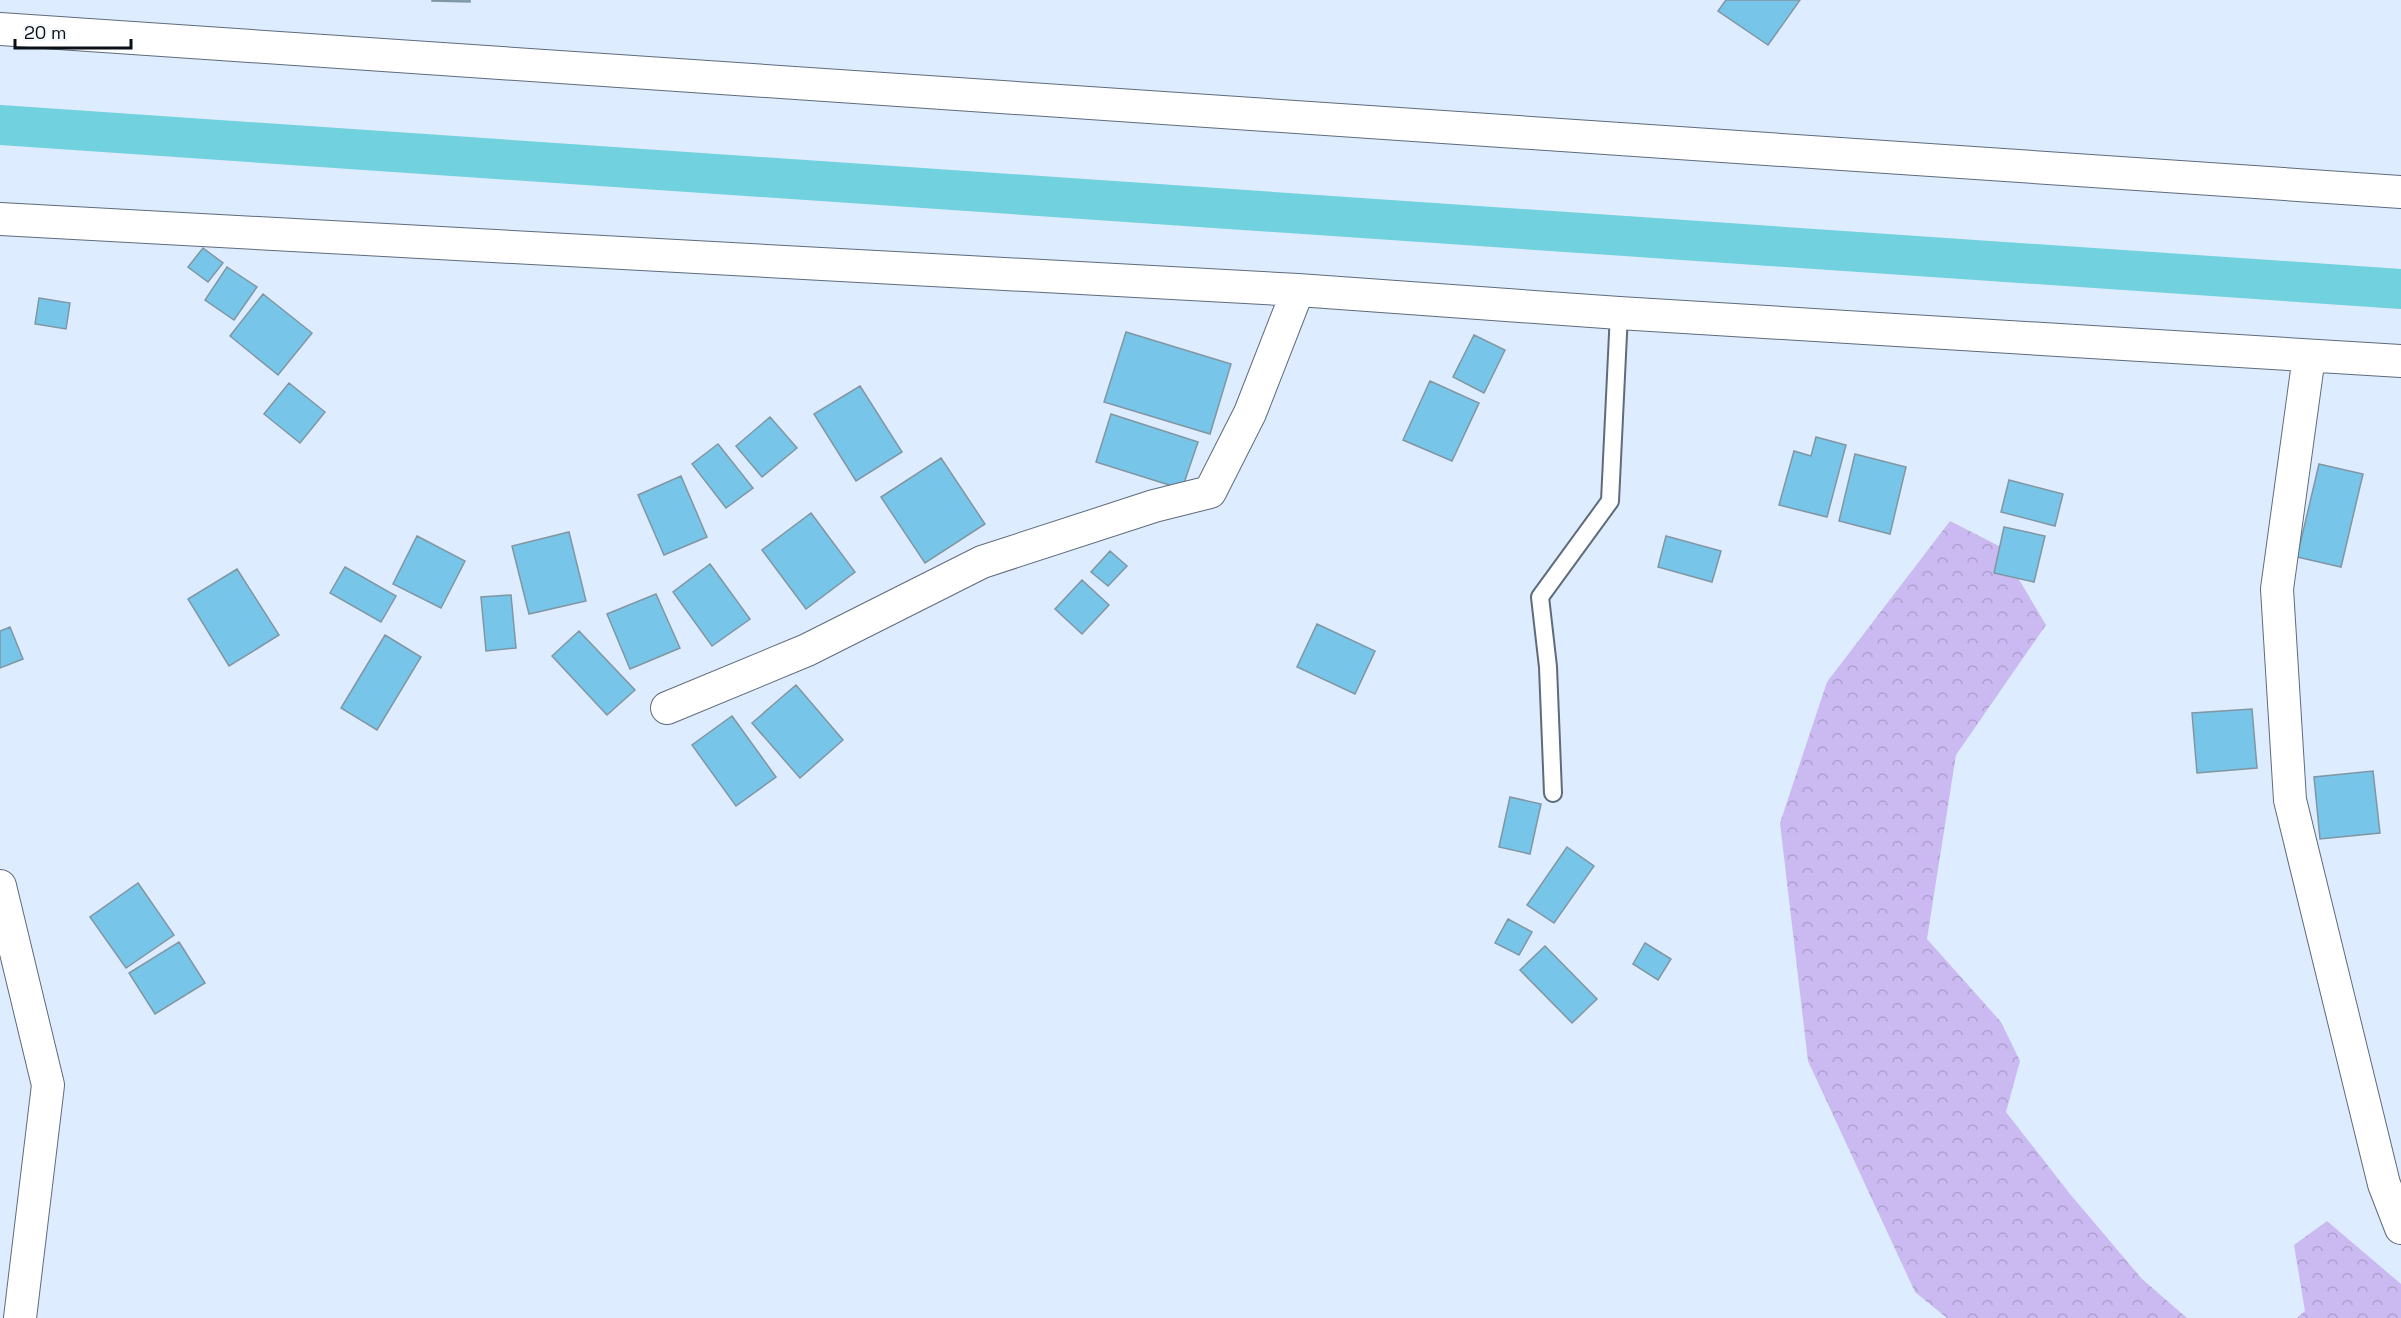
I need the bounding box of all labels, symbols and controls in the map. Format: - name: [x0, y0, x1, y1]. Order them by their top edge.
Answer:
- scale bar: [15, 12, 130, 50]
- text: 20 m: [24, 21, 67, 44]

